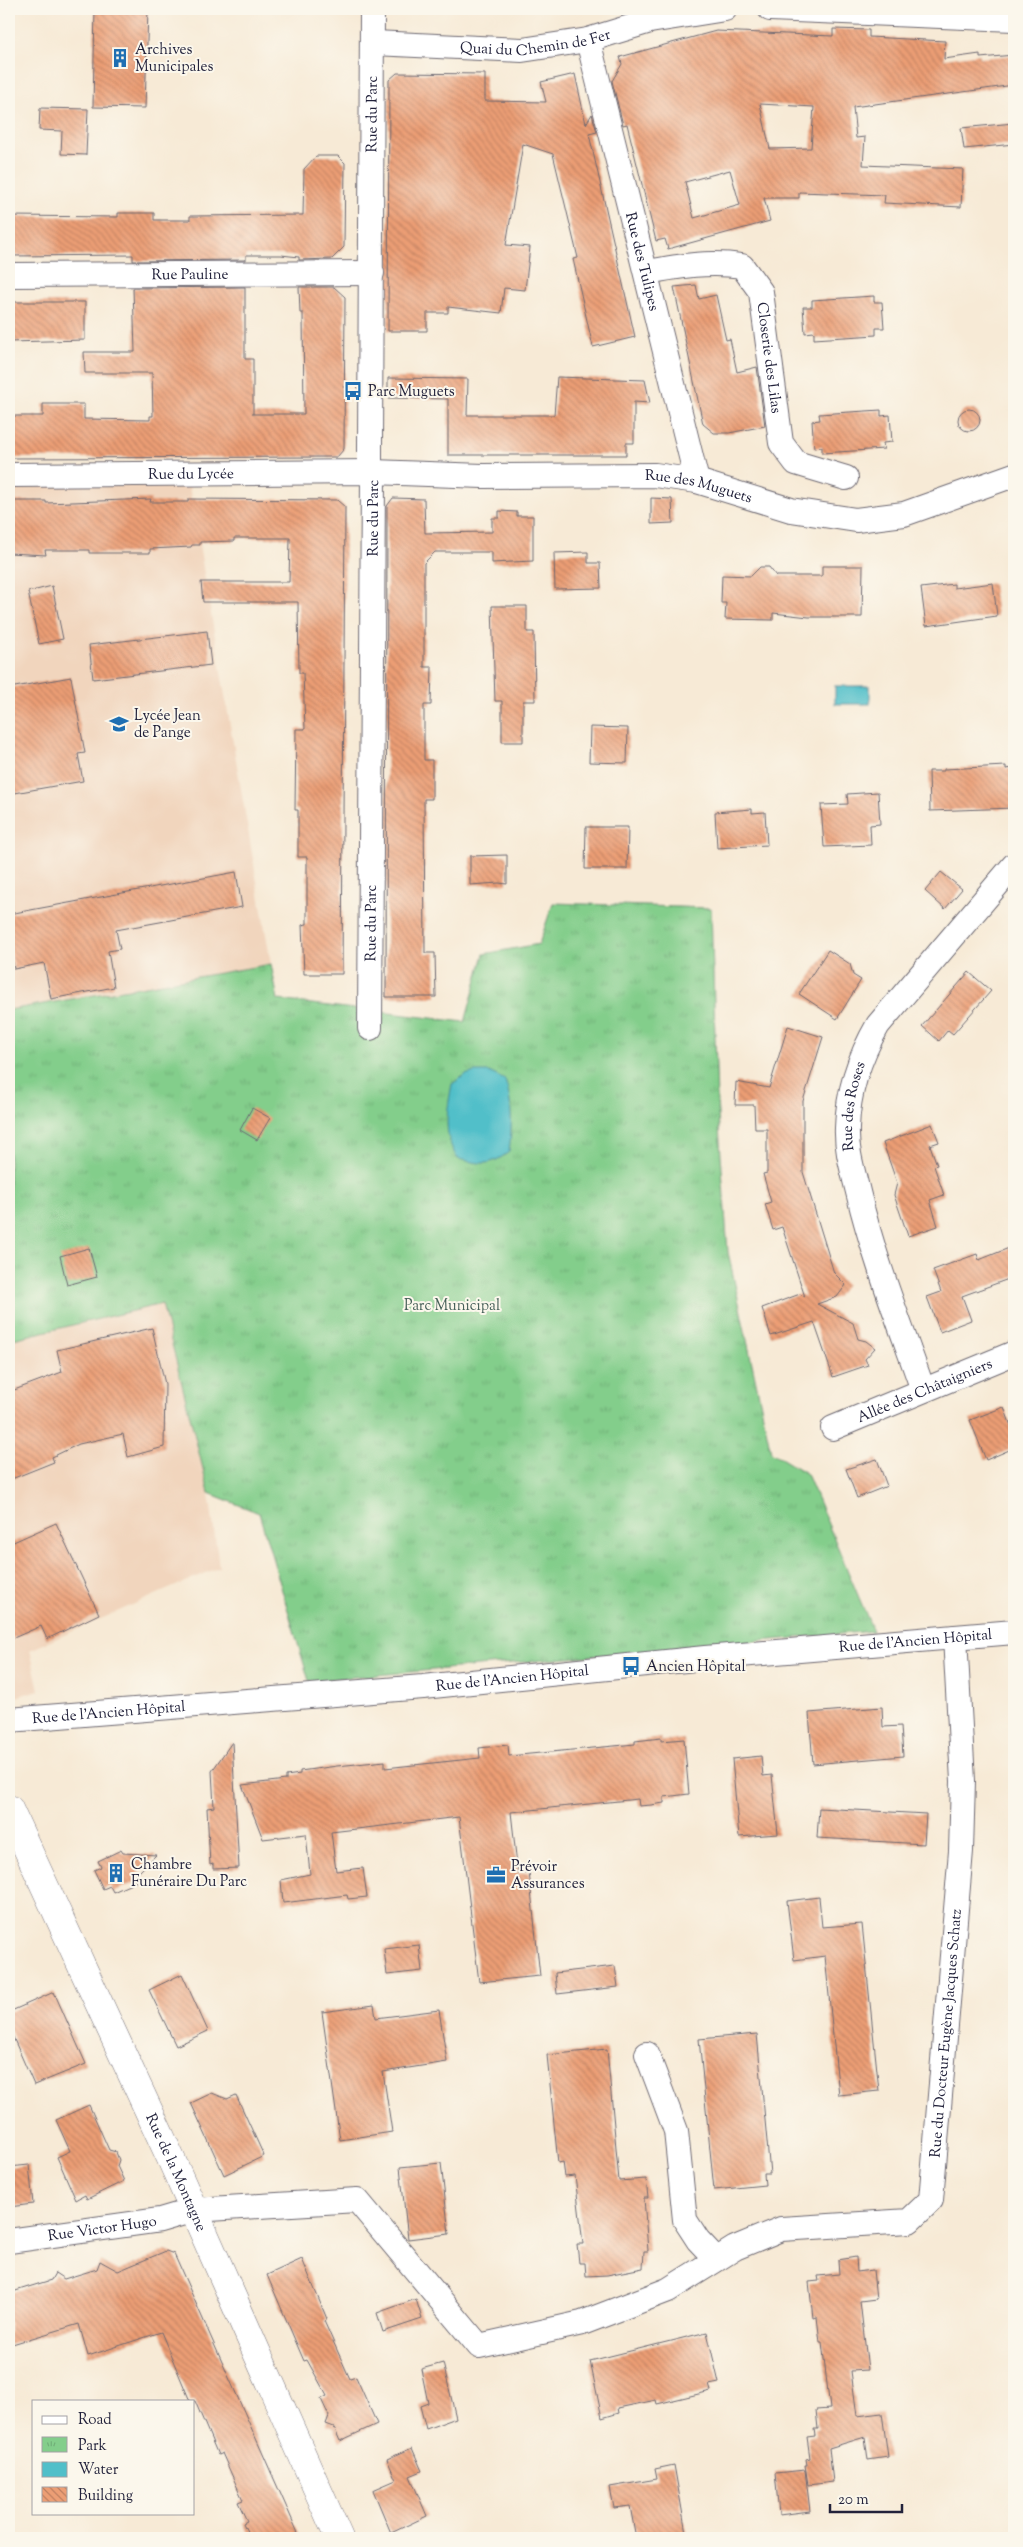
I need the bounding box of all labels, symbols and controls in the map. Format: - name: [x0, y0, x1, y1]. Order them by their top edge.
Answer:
- street label: Quai du Chemin de Fer: [460, 25, 614, 62]
- place label: Archives Municipales: [135, 40, 213, 78]
- building icon: Archives Municipales: [109, 47, 131, 69]
- street label: Rue du Parc: [362, 75, 384, 152]
- street label: Rue des Tulipes: [619, 210, 664, 313]
- street label: Rue Pauline: [151, 265, 229, 286]
- street label: Closerie des Lilas: [750, 301, 786, 415]
- bus stop icon: Parc Muguets: [342, 380, 364, 402]
- place label: Parc Muguets: [368, 382, 455, 403]
- street label: Rue du Lycée: [148, 464, 234, 486]
- street label: Rue des Muguets: [645, 466, 755, 509]
- street label: Rue du Parc: [364, 479, 385, 556]
- place label: Lycée Jean de Pange: [134, 706, 201, 744]
- school or university icon: Lycée Jean de Pange: [108, 713, 130, 735]
- street label: Rue du Parc: [361, 884, 383, 961]
- street label: Rue des Roses: [838, 1059, 872, 1152]
- park label: Parc Municipal: [404, 1296, 500, 1317]
- street label: Allée des Châtaigniers: [854, 1354, 996, 1429]
- street label: Rue de l'Ancien Hôpital: [838, 1625, 993, 1659]
- bus stop icon: Ancien Hôpital: [620, 1655, 642, 1677]
- place label: Ancien Hôpital: [646, 1657, 746, 1678]
- street label: Rue de l'Ancien Hôpital: [435, 1661, 590, 1698]
- street label: Rue de l'Ancien Hôpital: [31, 1697, 186, 1730]
- place label: Chambre Funéraire Du Parc: [131, 1855, 247, 1893]
- place label: Prévoir Assurances: [511, 1857, 585, 1895]
- building icon: Chambre Funéraire Du Parc: [105, 1862, 127, 1884]
- office icon: Prévoir Assurances: [485, 1864, 507, 1886]
- street label: Rue du Docteur Eugène Jacques Schatz: [926, 1908, 968, 2159]
- street label: Rue de la Montagne: [139, 2110, 211, 2235]
- street label: Rue Victor Hugo: [47, 2212, 158, 2247]
- legend: [32, 2400, 195, 2514]
- text: Road: [78, 2410, 112, 2431]
- text: Park: [78, 2436, 107, 2457]
- text: Water: [78, 2460, 119, 2481]
- scale bar: [830, 2482, 903, 2514]
- text: Building: [78, 2486, 133, 2507]
- text: 20 m: [838, 2490, 869, 2511]

